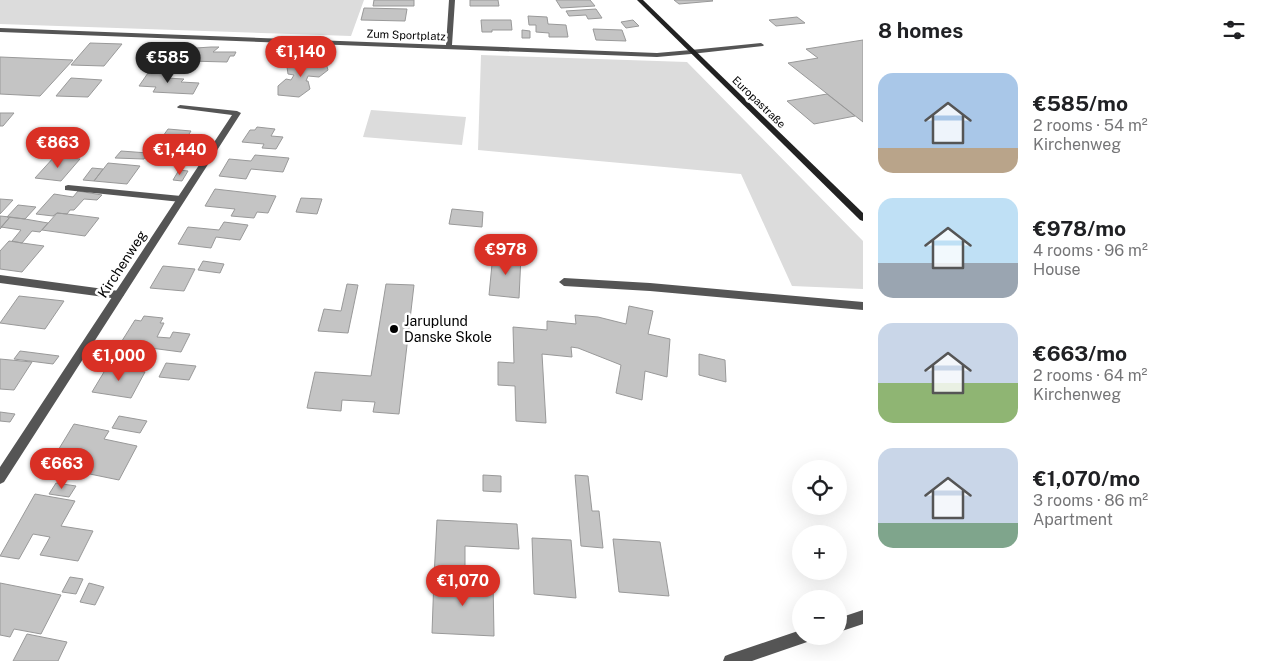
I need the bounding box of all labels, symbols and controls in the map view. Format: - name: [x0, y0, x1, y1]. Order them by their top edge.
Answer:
- icon: filters: [1220, 16, 1248, 44]
- text: 8 homes: [878, 18, 963, 43]
- street label: Zum Sportplatz: [366, 28, 446, 42]
- pin: €1,140: [260, 36, 342, 78]
- pin: €585: [138, 42, 198, 84]
- text: €1,140: [276, 42, 326, 61]
- text: €585: [147, 48, 189, 67]
- street label: Europastraße: [730, 74, 788, 130]
- text: €585/mo: [1033, 91, 1128, 116]
- icon: home: [918, 93, 978, 153]
- text: 2 rooms · 54 m²: [1033, 116, 1148, 135]
- pin: €863: [28, 126, 88, 169]
- text: €863: [37, 133, 79, 152]
- pin: €1,440: [139, 134, 221, 176]
- text: Kirchenweg: [1033, 135, 1121, 154]
- text: €1,440: [154, 140, 206, 159]
- text: €978/mo: [1033, 216, 1126, 241]
- icon: home: [918, 218, 978, 278]
- street label: Kirchenweg: [94, 227, 150, 301]
- pin: €978: [476, 234, 536, 276]
- text: €978: [485, 240, 527, 259]
- text: 4 rooms · 96 m²: [1033, 241, 1148, 260]
- text: House: [1033, 260, 1081, 279]
- place label: Jaruplund Danske Skole: [404, 313, 492, 345]
- marker: Jaruplund Danske Skole: [388, 323, 400, 335]
- pin: €1,000: [78, 340, 160, 382]
- text: €663/mo: [1033, 341, 1127, 366]
- icon: home: [918, 343, 978, 403]
- text: €1,000: [93, 346, 145, 365]
- text: 2 rooms · 64 m²: [1033, 366, 1147, 385]
- text: Kirchenweg: [1033, 385, 1121, 404]
- pin: €663: [32, 448, 92, 490]
- text: €663: [41, 454, 83, 473]
- map controls: [792, 460, 847, 645]
- button: locate: [792, 460, 847, 515]
- text: €1,070/mo: [1033, 466, 1140, 491]
- icon: home: [918, 468, 978, 528]
- text: 3 rooms · 86 m²: [1033, 491, 1148, 510]
- text: Apartment: [1033, 510, 1113, 529]
- button: +: [792, 525, 847, 580]
- pin: €1,070: [422, 564, 504, 607]
- text: €1,070: [437, 571, 489, 590]
- button: −: [792, 590, 847, 645]

